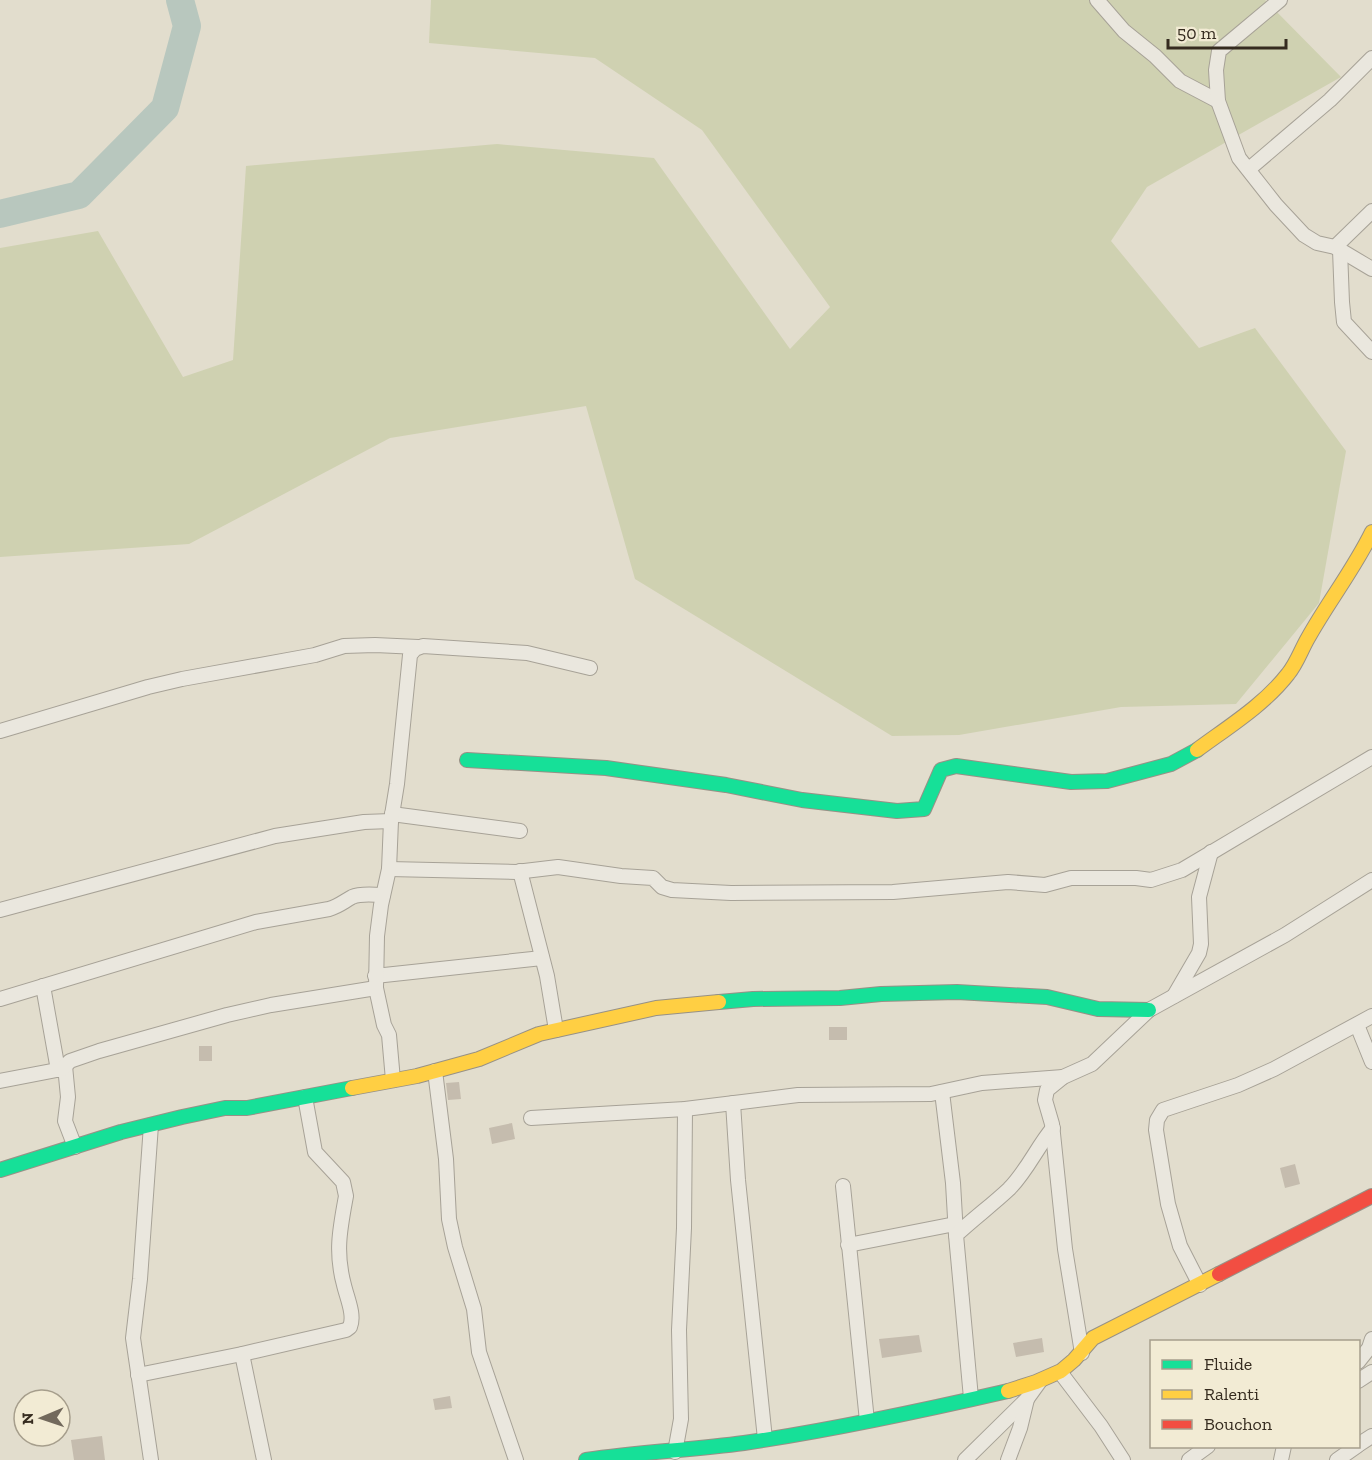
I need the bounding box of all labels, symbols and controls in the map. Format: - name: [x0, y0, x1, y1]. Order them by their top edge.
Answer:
- scale bar: [1168, 12, 1286, 50]
- text: 50 m: [1177, 22, 1217, 44]
- legend: [1150, 1340, 1360, 1448]
- text: Fluide: [1204, 1353, 1252, 1375]
- text: Ralenti: [1204, 1383, 1259, 1405]
- north arrow: [12, 1388, 72, 1448]
- text: N: [18, 1412, 37, 1425]
- text: Bouchon: [1204, 1413, 1273, 1435]

